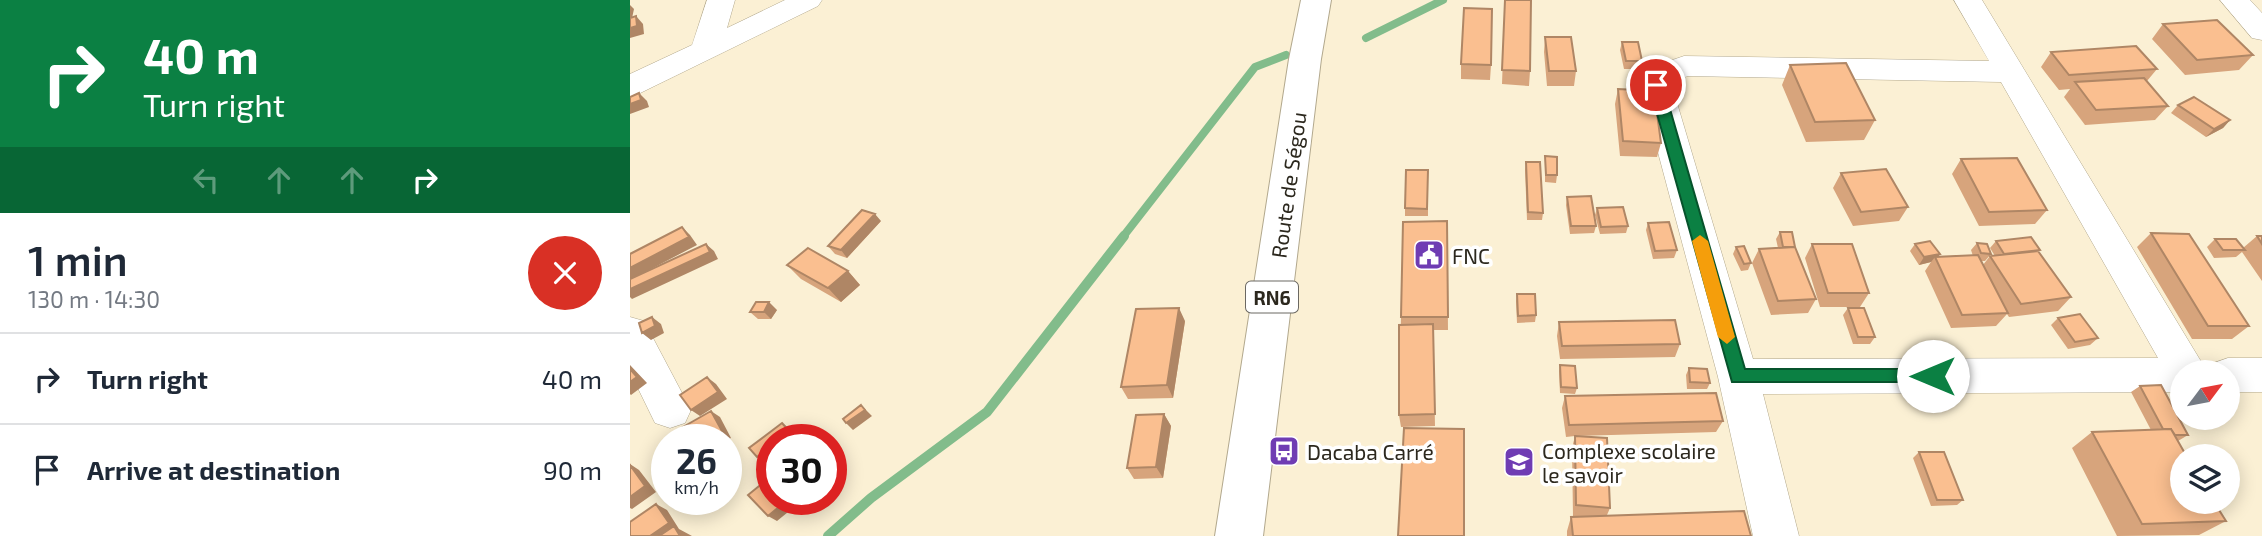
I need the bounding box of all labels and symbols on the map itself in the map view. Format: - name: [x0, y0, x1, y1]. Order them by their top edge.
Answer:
- pin: [1626, 55, 1686, 115]
- street label: Route de Ségou: [1265, 110, 1311, 260]
- public building icon: FNC: [1412, 238, 1446, 272]
- place label: FNC: [1452, 243, 1490, 268]
- road number: RN6: [1246, 282, 1298, 312]
- position arrow: [1896, 339, 1970, 413]
- north arrow: [2170, 360, 2240, 430]
- speed limit sign: 30: [756, 424, 847, 515]
- bus stop icon: Dacaba Carré: [1267, 434, 1301, 468]
- place label: Complexe scolaire le savoir: [1542, 438, 1716, 487]
- place label: Dacaba Carré: [1307, 439, 1434, 464]
- school or university icon: Complexe scolaire le savoir: [1502, 445, 1536, 479]

